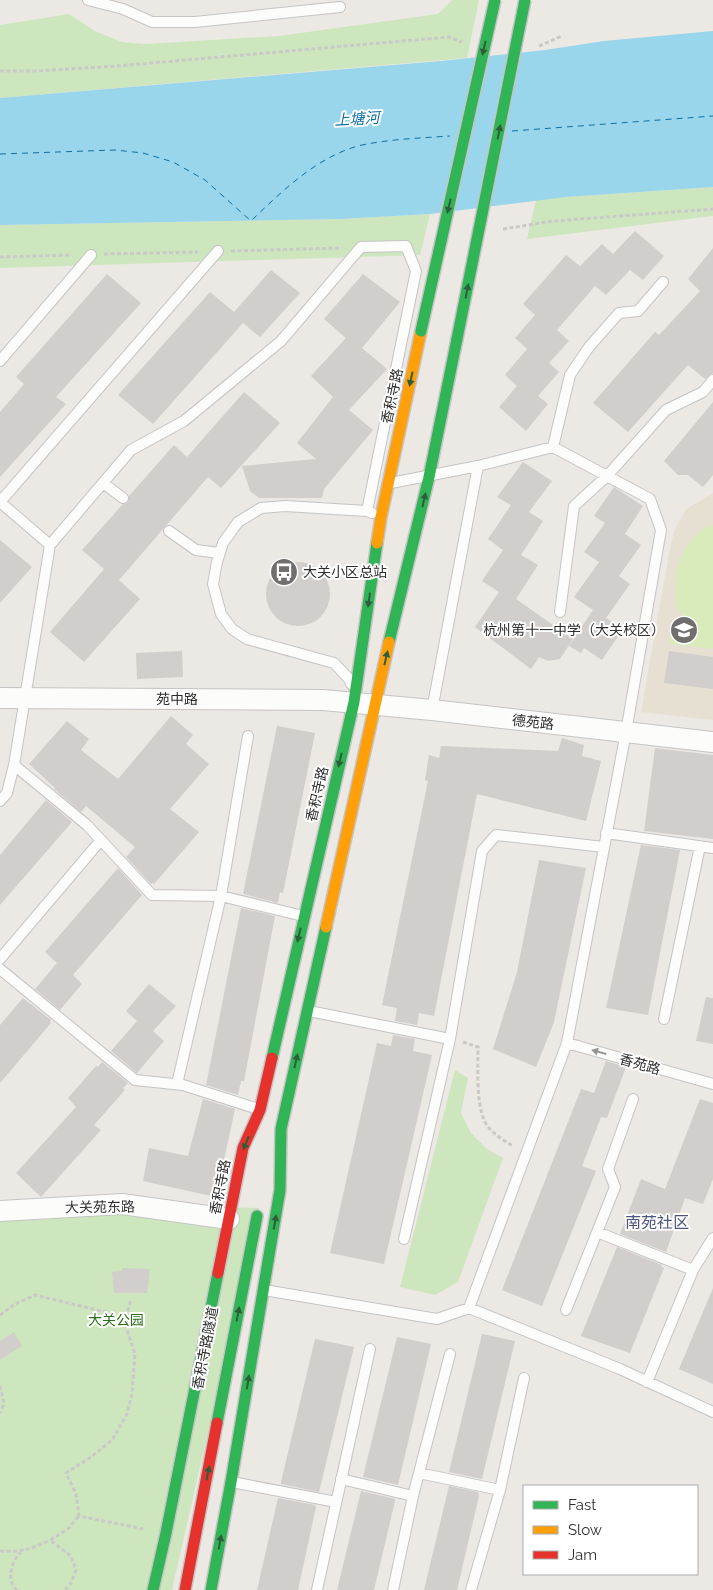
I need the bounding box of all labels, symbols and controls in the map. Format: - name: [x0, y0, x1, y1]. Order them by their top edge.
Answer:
- one-way arrow: [480, 40, 488, 55]
- water label: 上塘河: [334, 109, 383, 129]
- one-way arrow: [495, 124, 503, 139]
- one-way arrow: [445, 199, 453, 214]
- one-way arrow: [463, 283, 471, 299]
- street label: 香积寺路: [378, 367, 406, 425]
- one-way arrow: [407, 371, 415, 387]
- one-way arrow: [420, 492, 428, 507]
- bus stop icon: 大关小区总站: [269, 557, 299, 587]
- place label: 大关小区总站: [303, 564, 387, 580]
- one-way arrow: [364, 593, 372, 609]
- school or university icon: 杭州第十一中学（大关校区）: [669, 615, 699, 645]
- place label: 杭州第十一中学（大关校区）: [483, 622, 665, 638]
- one-way arrow: [382, 650, 390, 665]
- street label: 苑中路: [156, 691, 198, 707]
- street label: 德苑路: [511, 712, 555, 732]
- one-way arrow: [336, 753, 344, 768]
- street label: 香积寺路: [303, 765, 331, 823]
- one-way arrow: [295, 928, 303, 943]
- one-way arrow: [591, 1048, 606, 1056]
- street label: 香苑路: [618, 1051, 662, 1077]
- one-way arrow: [292, 1054, 300, 1069]
- one-way arrow: [241, 1136, 249, 1150]
- street label: 香积寺路: [207, 1158, 233, 1216]
- street label: 大关苑东路: [65, 1198, 135, 1216]
- one-way arrow: [271, 1213, 279, 1229]
- district label: 南苑社区: [625, 1213, 689, 1232]
- street label: 香积寺路隧道: [189, 1305, 221, 1391]
- one-way arrow: [235, 1305, 243, 1321]
- park label: 大关公园: [88, 1312, 144, 1328]
- one-way arrow: [244, 1374, 252, 1390]
- one-way arrow: [204, 1465, 212, 1481]
- legend: [523, 1485, 698, 1575]
- text: Fast: [568, 1496, 596, 1514]
- text: Slow: [568, 1521, 602, 1539]
- one-way arrow: [217, 1534, 225, 1550]
- text: Jam: [568, 1546, 597, 1564]

